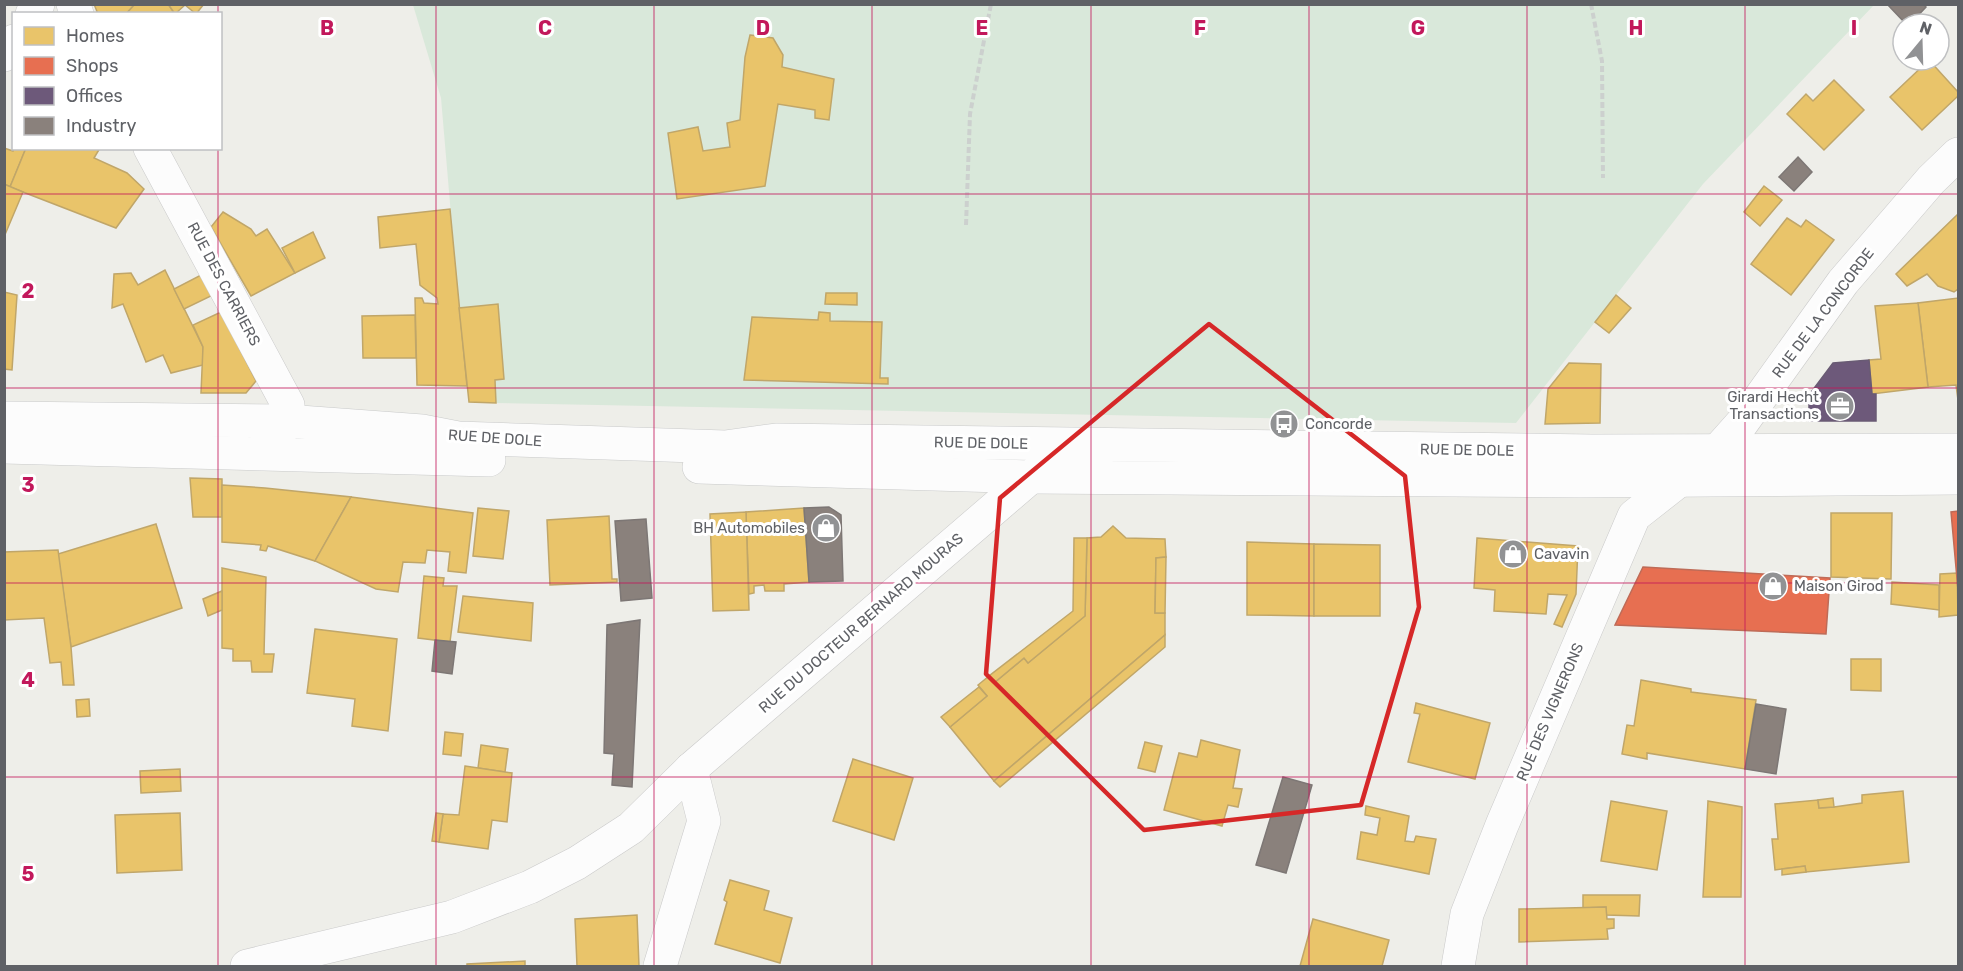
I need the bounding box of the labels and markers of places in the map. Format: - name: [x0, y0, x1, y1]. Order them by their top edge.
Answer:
- place label: Girardi Hecht Transactions: [1727, 388, 1819, 423]
- office icon: Girardi Hecht Transactions: [1824, 390, 1856, 422]
- bus stop icon: Concorde: [1268, 408, 1300, 440]
- place label: Concorde: [1305, 415, 1372, 433]
- shop icon: BH Automobiles: [810, 512, 842, 544]
- place label: BH Automobiles: [693, 519, 805, 537]
- shop icon: Cavavin: [1497, 538, 1529, 570]
- place label: Cavavin: [1534, 545, 1589, 563]
- shop icon: Maison Girod: [1757, 570, 1789, 602]
- place label: Maison Girod: [1794, 577, 1884, 595]

